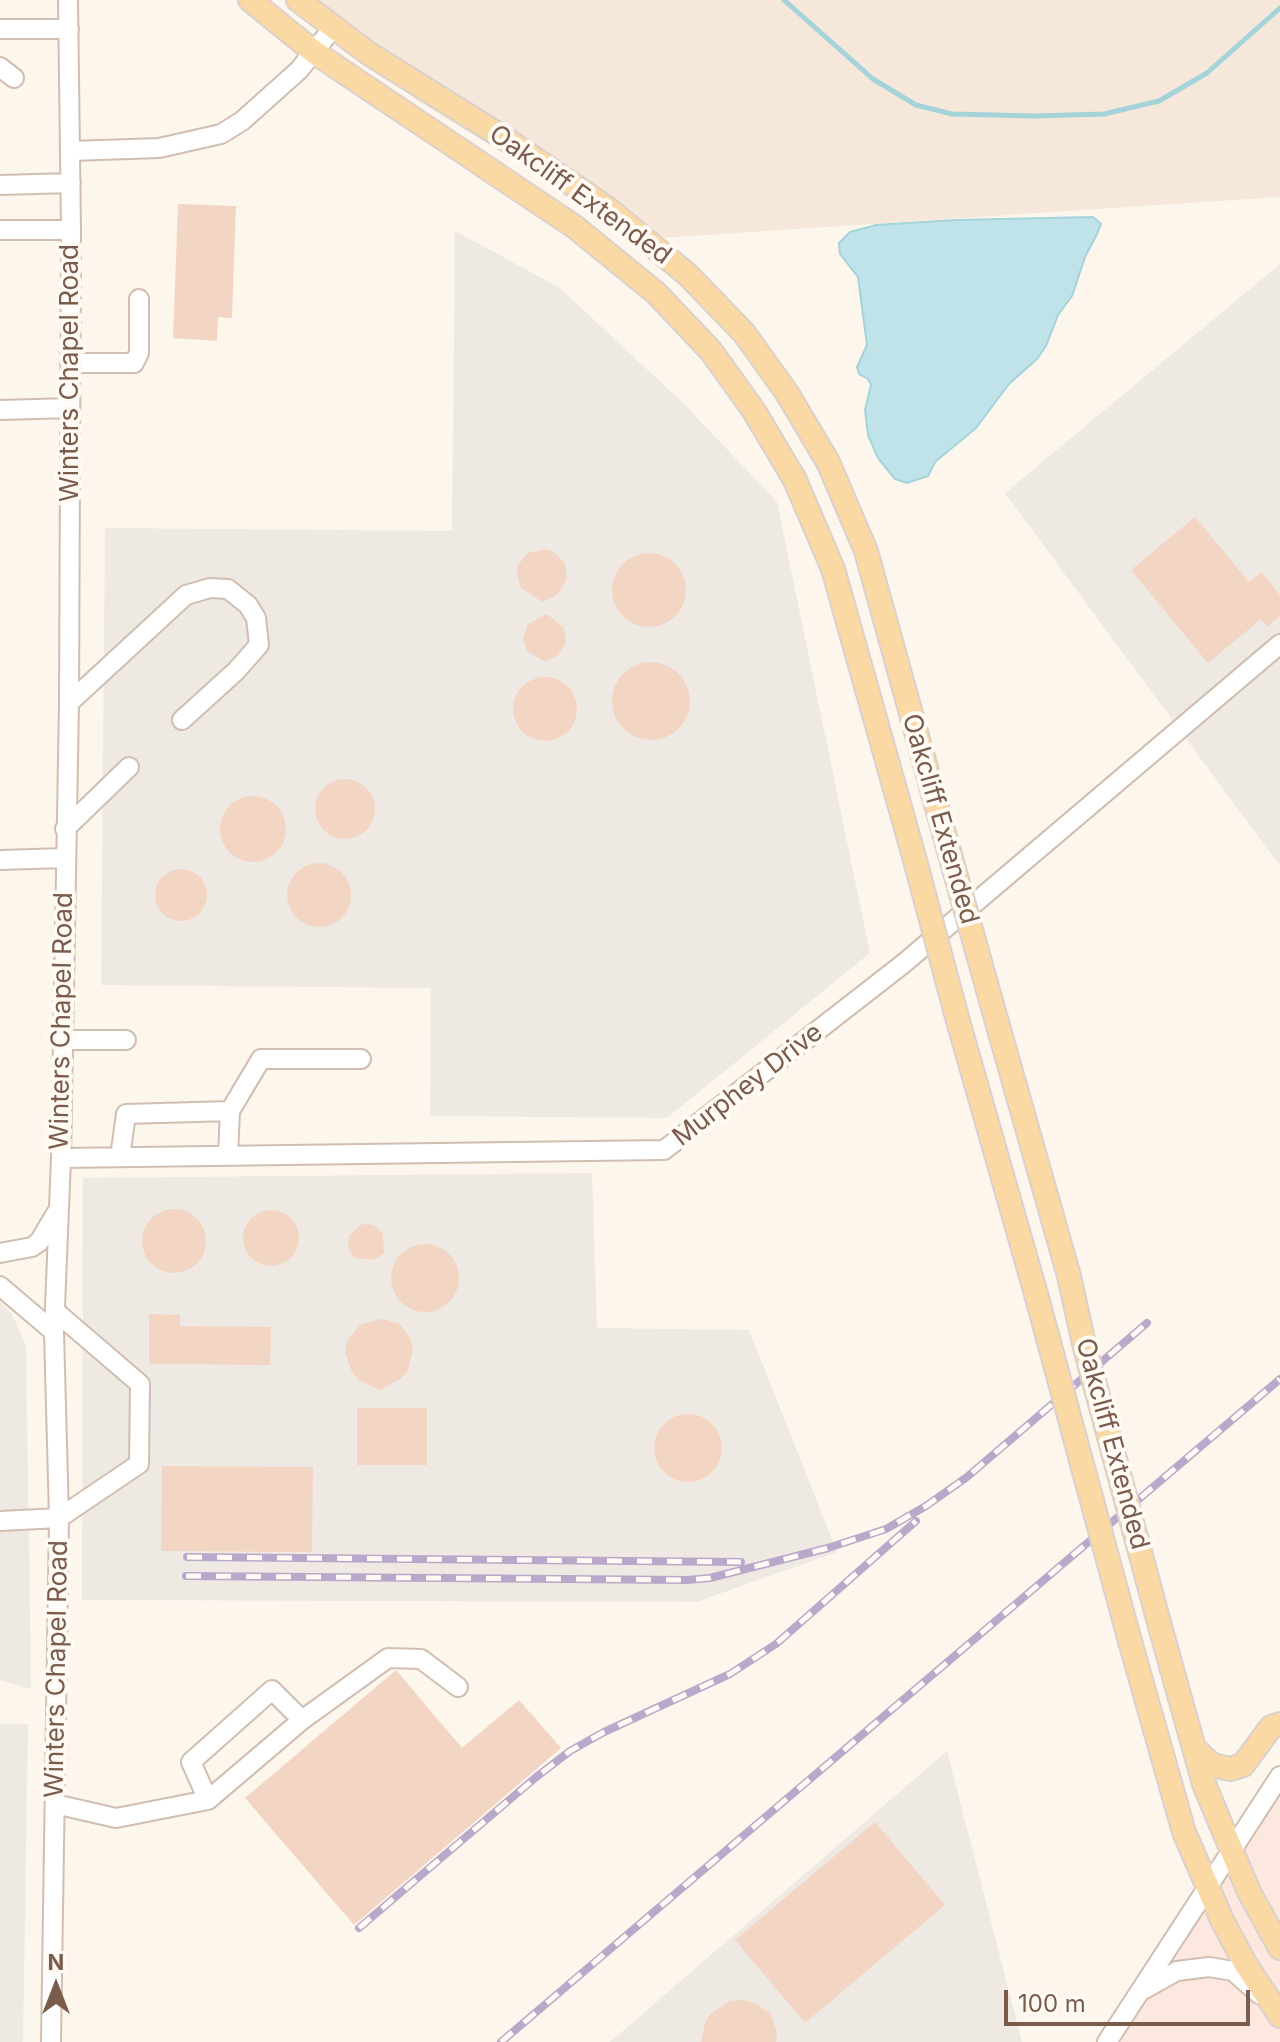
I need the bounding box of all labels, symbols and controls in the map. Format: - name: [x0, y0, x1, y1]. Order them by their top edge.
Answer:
- street label: Oakcliff Extended: [483, 119, 677, 271]
- street label: Winters Chapel Road: [54, 244, 86, 502]
- street label: Oakcliff Extended: [895, 710, 985, 928]
- street label: Winters Chapel Road: [44, 892, 80, 1150]
- street label: Murphey Drive: [667, 1017, 829, 1153]
- street label: Oakcliff Extended: [1069, 1335, 1155, 1553]
- street label: Winters Chapel Road: [39, 1540, 75, 1798]
- north arrow: [16, 1946, 96, 2026]
- text: N: [48, 1949, 64, 1975]
- scale bar: [1008, 1974, 1254, 2024]
- text: 100 m: [1018, 1989, 1086, 2018]

